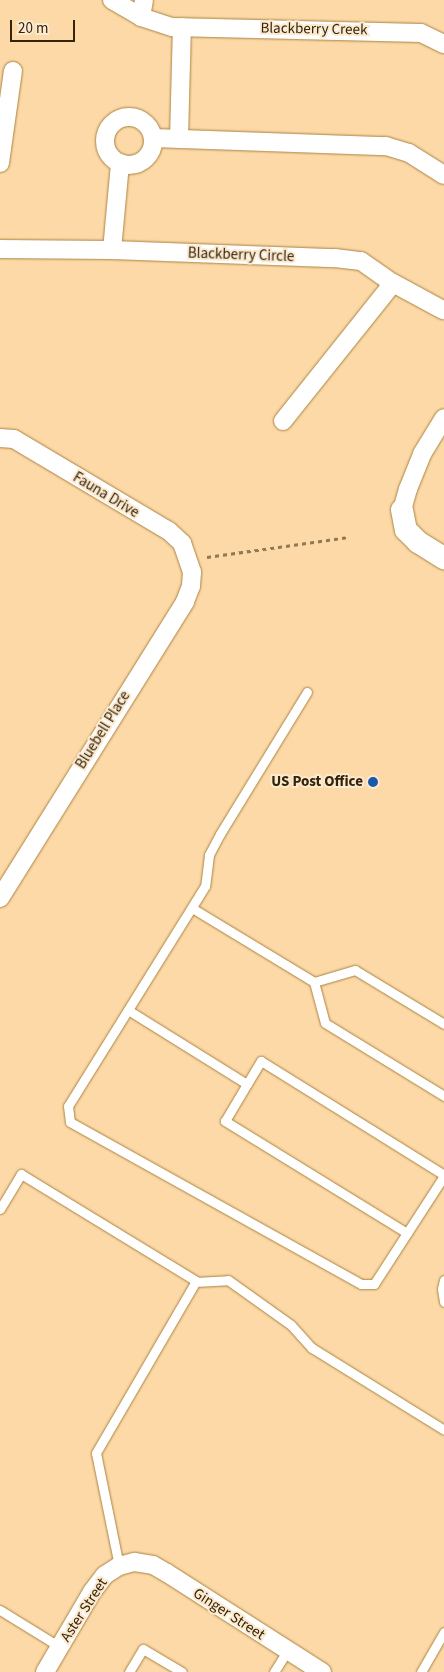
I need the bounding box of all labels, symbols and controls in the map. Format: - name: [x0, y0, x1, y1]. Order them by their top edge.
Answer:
- scale bar: [12, 10, 78, 42]
- text: 20 m: [18, 18, 48, 39]
- street label: Blackberry Creek: [260, 19, 368, 39]
- street label: Blackberry Circle: [188, 244, 294, 266]
- street label: Fauna Drive: [70, 468, 142, 522]
- street label: Bluebell Place: [72, 688, 134, 772]
- place label: US Post Office: [271, 773, 363, 791]
- marker: US Post Office: [367, 776, 379, 788]
- street label: Aster Street: [57, 1575, 111, 1645]
- street label: Ginger Street: [190, 1584, 268, 1644]

